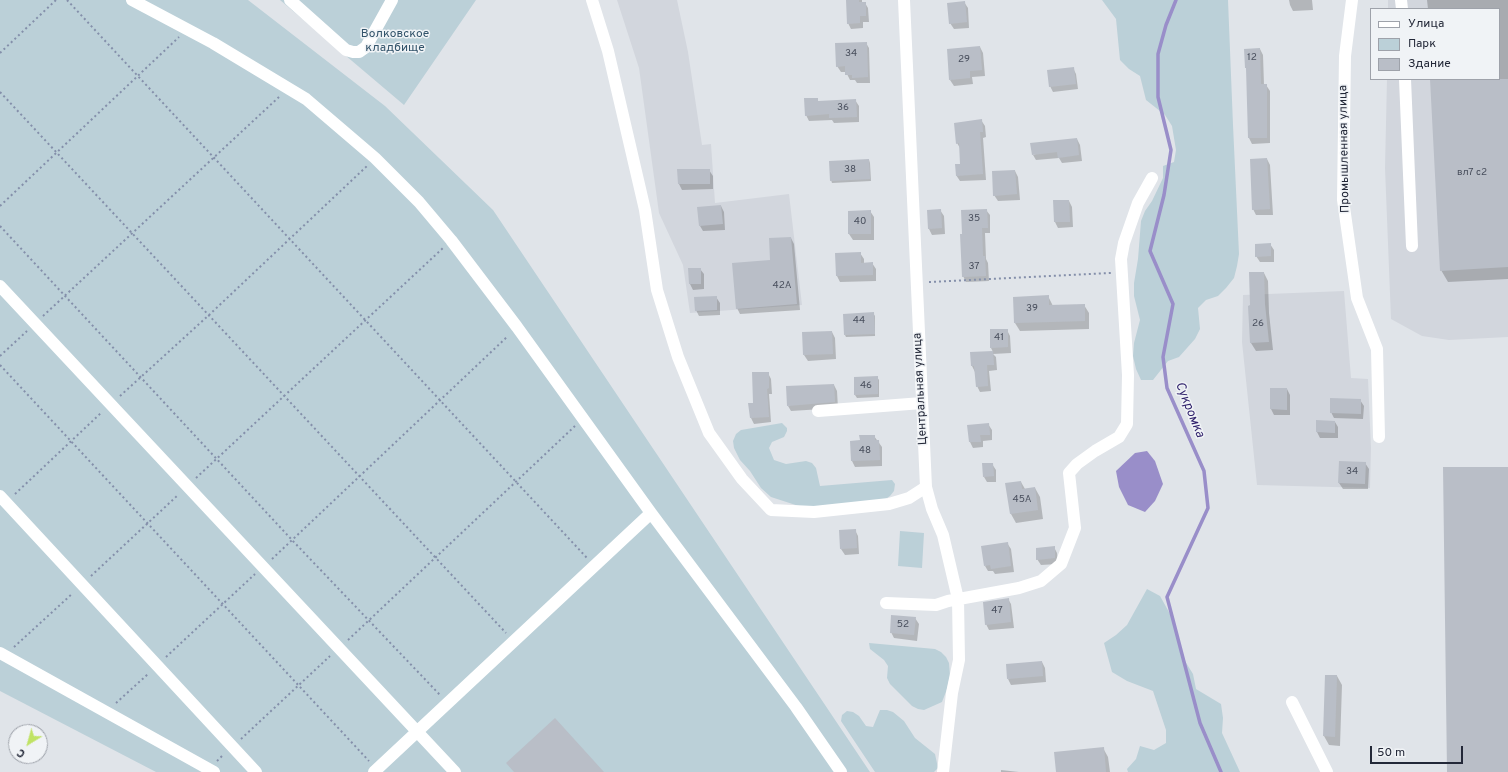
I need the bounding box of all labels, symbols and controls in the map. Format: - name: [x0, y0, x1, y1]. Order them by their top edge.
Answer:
- legend: [1370, 8, 1500, 80]
- text: Улица: [1408, 16, 1444, 32]
- park label: Волковское кладбище: [361, 28, 429, 56]
- text: Парк: [1408, 36, 1436, 52]
- house number: 34: [845, 48, 857, 60]
- house number: 12: [1247, 52, 1257, 64]
- house number: 29: [958, 54, 970, 66]
- text: Здание: [1408, 56, 1451, 72]
- street label: Промышленная улица: [1337, 85, 1353, 213]
- house number: 36: [837, 102, 849, 114]
- house number: 38: [844, 164, 856, 176]
- house number: вл7 с2: [1457, 167, 1487, 179]
- house number: 35: [968, 213, 980, 225]
- house number: 40: [854, 216, 866, 228]
- house number: 37: [968, 261, 980, 273]
- house number: 42А: [772, 280, 792, 292]
- house number: 39: [1026, 303, 1038, 315]
- house number: 44: [853, 315, 865, 327]
- house number: 26: [1252, 318, 1264, 330]
- street label: Центральная улица: [911, 332, 931, 446]
- house number: 41: [994, 332, 1004, 344]
- house number: 46: [860, 380, 872, 392]
- water label: Сукромка: [1171, 380, 1207, 440]
- house number: 48: [859, 445, 871, 457]
- house number: 34: [1346, 466, 1358, 478]
- house number: 45А: [1012, 494, 1032, 506]
- house number: 47: [991, 605, 1003, 617]
- house number: 52: [897, 619, 909, 631]
- north arrow: [8, 724, 48, 764]
- scale bar: [1372, 738, 1465, 764]
- text: С: [14, 745, 28, 760]
- text: 50 m: [1377, 745, 1405, 761]

